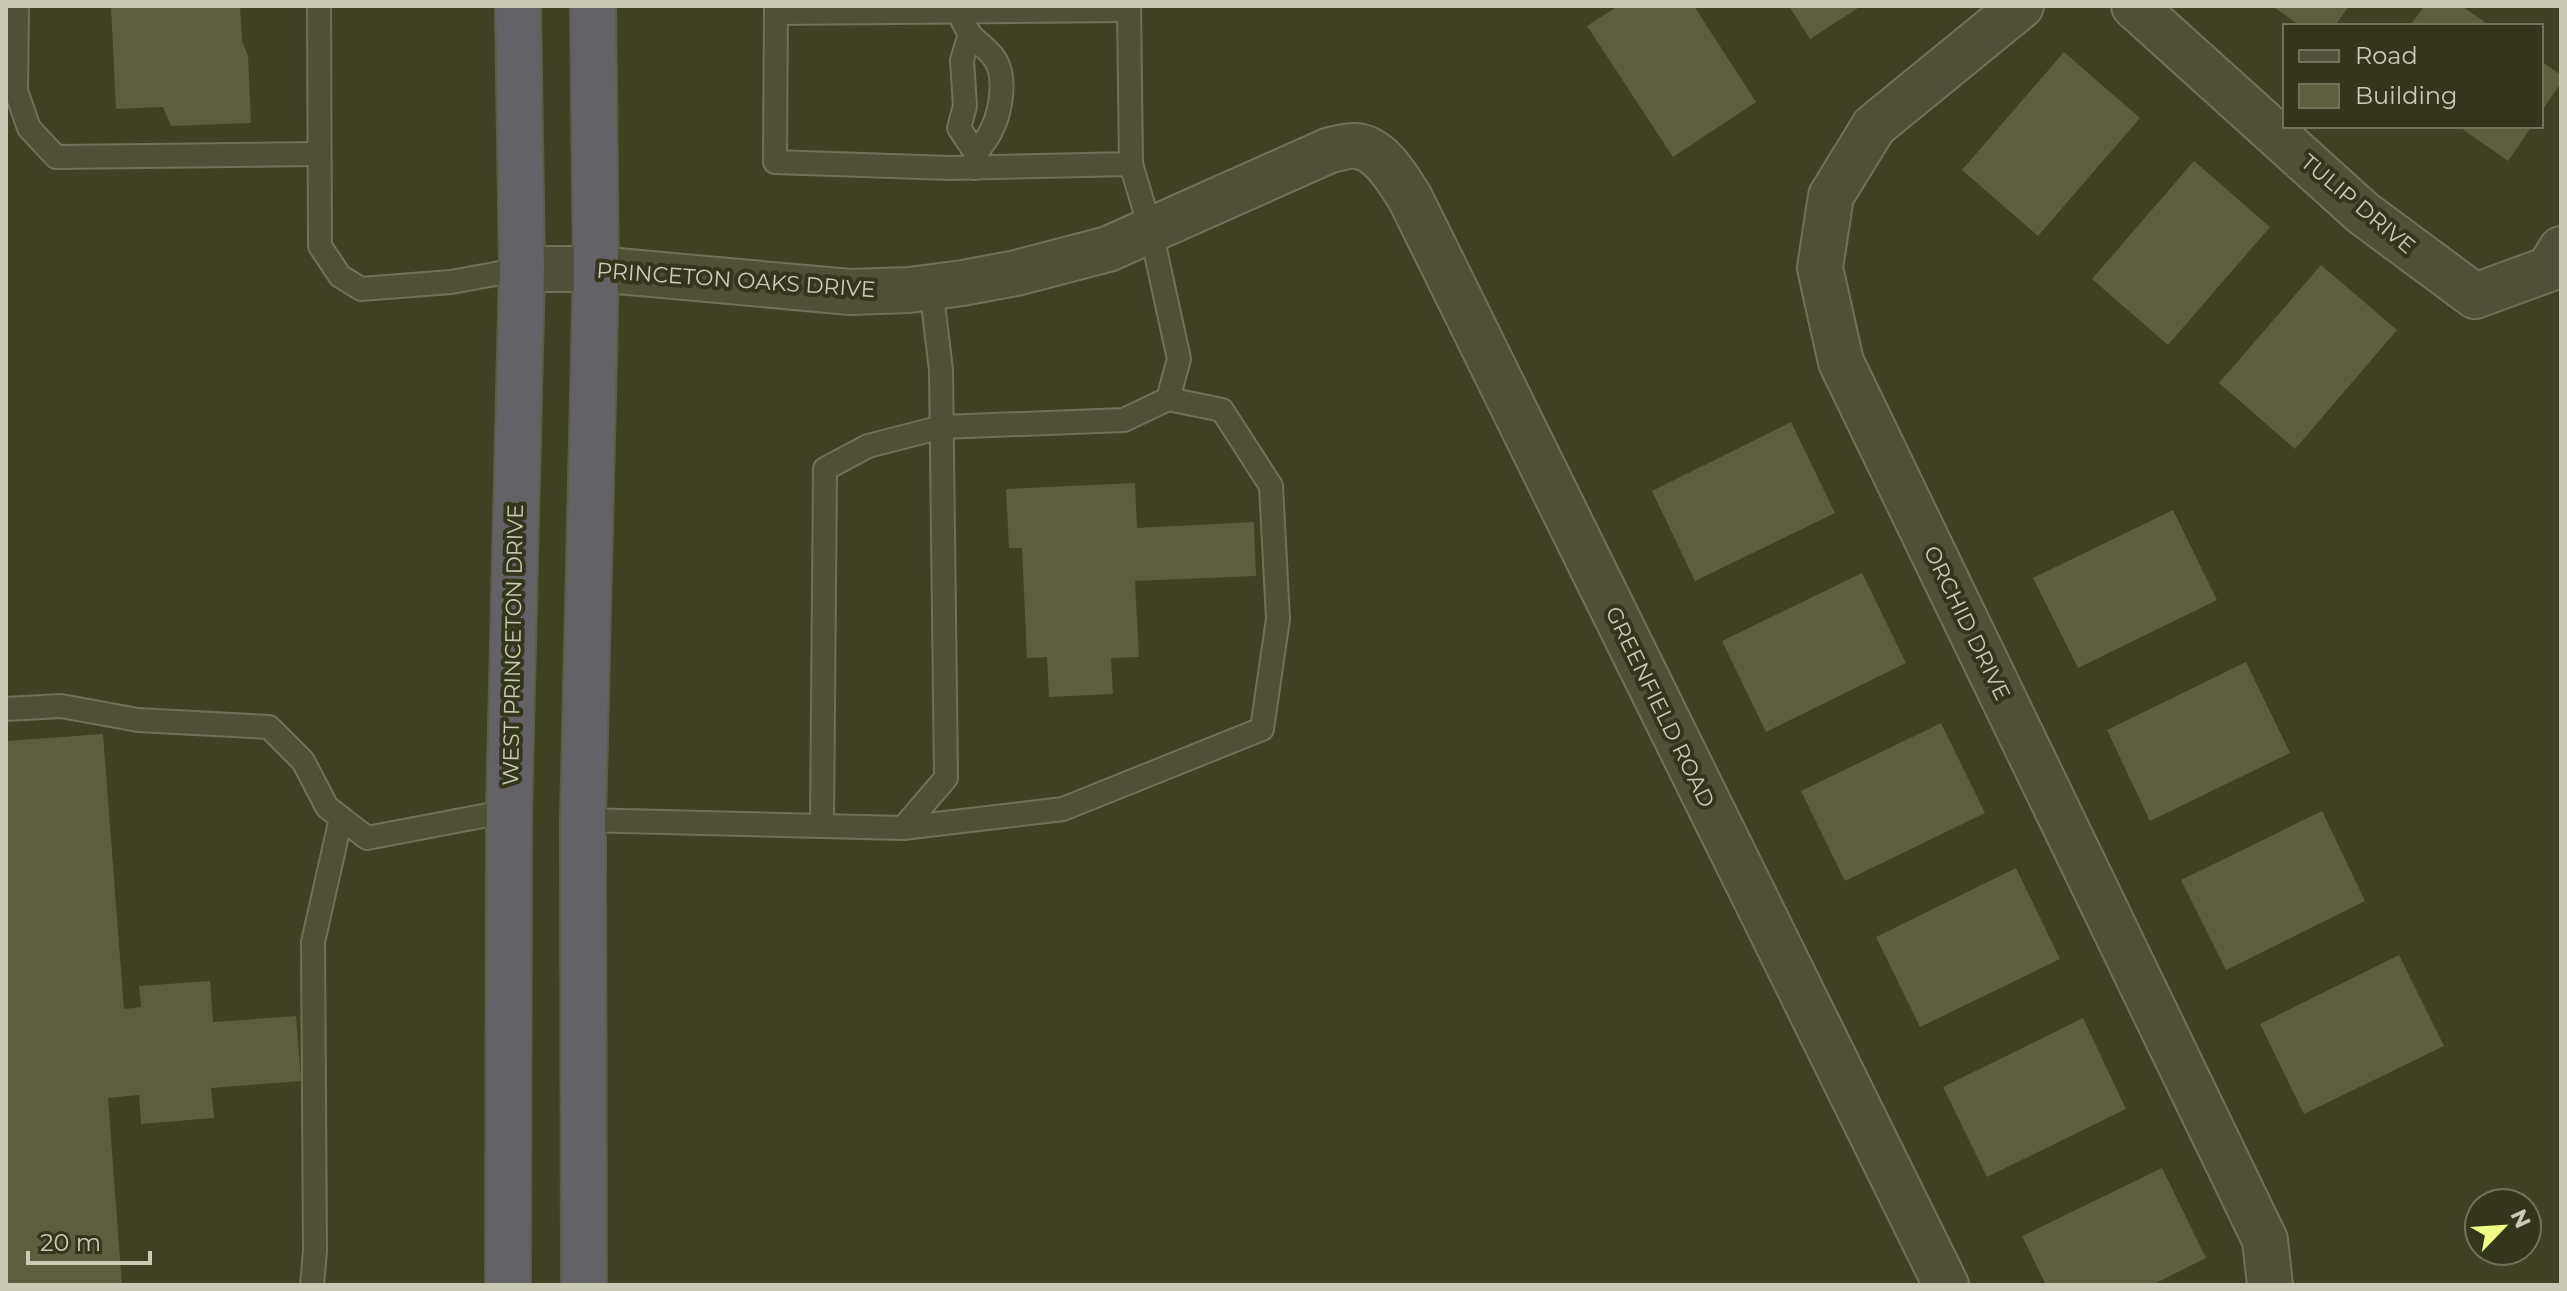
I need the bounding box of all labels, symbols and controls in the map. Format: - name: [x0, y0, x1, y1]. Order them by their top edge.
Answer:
- legend: [2283, 24, 2543, 128]
- text: Road: [2355, 41, 2418, 70]
- text: Building: [2355, 81, 2458, 110]
- street label: TULIP DRIVE: [2295, 148, 2421, 260]
- street label: PRINCETON OAKS DRIVE: [596, 257, 876, 303]
- street label: WEST PRINCETON DRIVE: [497, 504, 529, 786]
- street label: ORCHID DRIVE: [1918, 541, 2016, 705]
- street label: GREENFIELD ROAD: [1600, 602, 1720, 812]
- north arrow: [2463, 1187, 2543, 1267]
- text: N: [2505, 1205, 2537, 1233]
- scale bar: [28, 1215, 150, 1265]
- text: 20 m: [40, 1228, 101, 1257]

